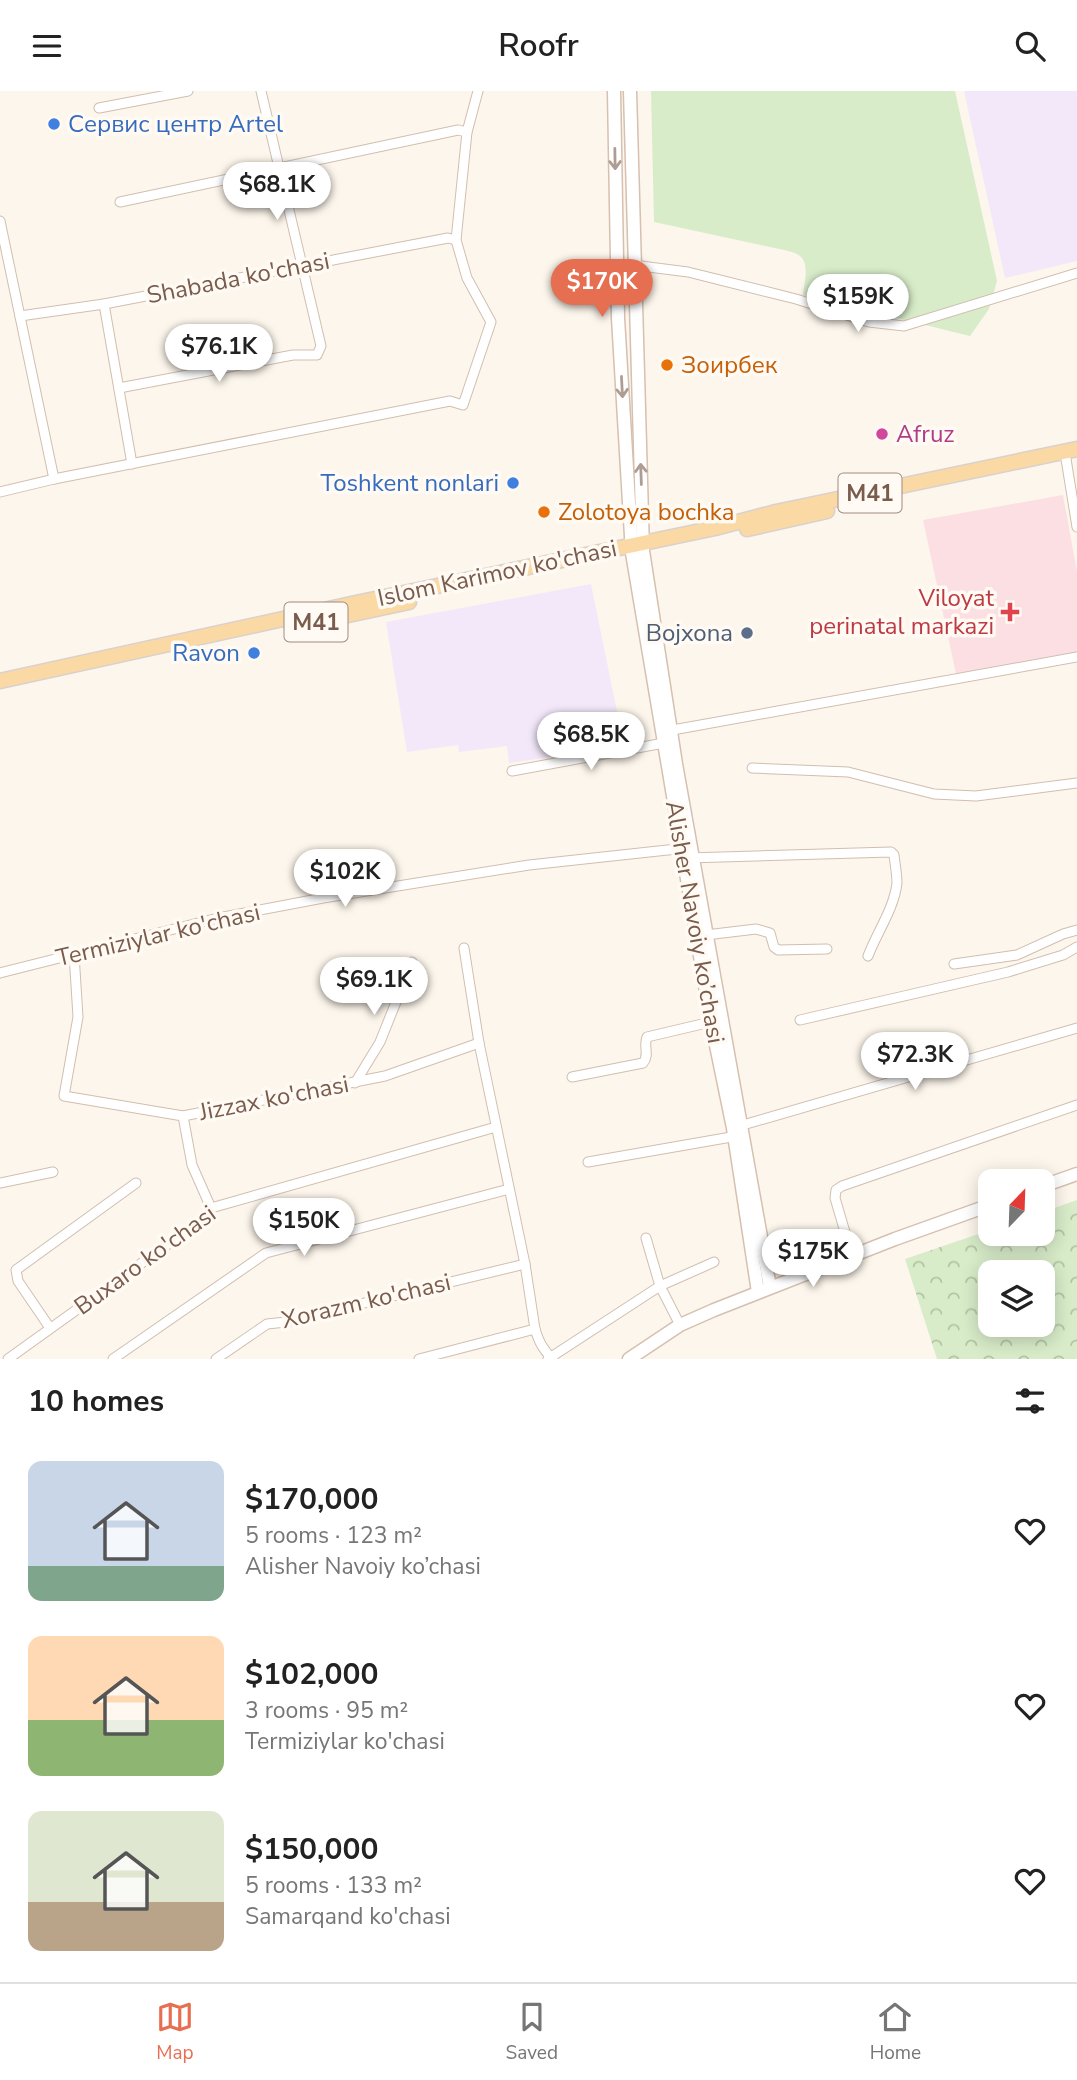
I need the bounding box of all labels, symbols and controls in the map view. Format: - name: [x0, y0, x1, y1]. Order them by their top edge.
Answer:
- text: Roofr: [498, 24, 579, 67]
- icon: menu: [28, 27, 66, 65]
- icon: search: [1011, 27, 1049, 65]
- place label: Сервис центр Artel: [68, 108, 283, 140]
- marker: Сервис центр Artel: [46, 116, 62, 132]
- one-way arrow: [608, 147, 622, 170]
- pin: $68.1K: [220, 163, 334, 222]
- text: $68.1K: [239, 169, 315, 200]
- street label: Shabada ko'chasi: [144, 245, 332, 311]
- pin: $170K: [553, 259, 651, 319]
- text: $170K: [567, 266, 637, 297]
- pin: $159K: [809, 275, 907, 334]
- text: $159K: [823, 281, 893, 312]
- pin: $76.1K: [162, 324, 276, 384]
- text: $76.1K: [181, 331, 257, 362]
- place label: Зоирбек: [681, 349, 778, 381]
- marker: Зоирбек: [659, 357, 675, 373]
- one-way arrow: [616, 375, 629, 398]
- place label: Afruz: [896, 418, 954, 450]
- marker: Afruz: [874, 426, 890, 442]
- one-way arrow: [635, 463, 648, 486]
- place label: Toshkent nonlari: [321, 467, 499, 499]
- road number: M41: [838, 473, 902, 513]
- marker: Toshkent nonlari: [505, 475, 521, 491]
- place label: Zolotoya bochka: [558, 496, 734, 528]
- marker: Zolotoya bochka: [536, 504, 552, 520]
- street label: Islom Karimov ko'chasi: [374, 532, 620, 614]
- place label: Viloyat perinatal markazi: [809, 582, 995, 642]
- marker: Viloyat perinatal markazi: [1000, 602, 1020, 622]
- road number: M41: [284, 603, 348, 642]
- place label: Bojxona: [646, 617, 733, 649]
- marker: Bojxona: [739, 625, 755, 641]
- place label: Ravon: [172, 637, 240, 669]
- marker: Ravon: [246, 645, 262, 661]
- pin: $68.5K: [534, 713, 648, 772]
- text: $68.5K: [553, 719, 629, 750]
- street label: Alisher Navoiy ko’chasi: [658, 798, 732, 1046]
- pin: $102K: [296, 849, 394, 909]
- text: $102K: [310, 856, 380, 887]
- street label: Termiziylar ko'chasi: [53, 896, 263, 974]
- pin: $69.1K: [317, 957, 431, 1017]
- text: $69.1K: [336, 964, 412, 995]
- pin: $72.3K: [858, 1033, 972, 1092]
- text: $72.3K: [877, 1039, 953, 1070]
- street label: Jizzax ko'chasi: [195, 1068, 352, 1128]
- north arrow: [978, 1169, 1055, 1246]
- map controls: [978, 1169, 1055, 1337]
- street label: Buxaro ko'chasi: [68, 1198, 222, 1322]
- pin: $150K: [255, 1199, 353, 1258]
- text: $150K: [269, 1205, 339, 1236]
- pin: $175K: [764, 1229, 862, 1289]
- text: $175K: [778, 1236, 848, 1267]
- button: layers: [978, 1260, 1055, 1337]
- street label: Xorazm ko'chasi: [278, 1266, 454, 1336]
- text: 10 homes: [28, 1381, 164, 1422]
- icon: filters: [1011, 1382, 1049, 1420]
- text: $170,000: [245, 1479, 378, 1520]
- icon: home: [84, 1489, 168, 1573]
- icon: heart: [1011, 1512, 1049, 1550]
- text: 5 rooms · 123 m²: [245, 1520, 422, 1551]
- text: Alisher Navoiy ko’chasi: [245, 1551, 481, 1582]
- text: $102,000: [245, 1654, 378, 1695]
- icon: home: [84, 1664, 168, 1748]
- icon: heart: [1011, 1687, 1049, 1725]
- text: 3 rooms · 95 m²: [245, 1695, 408, 1726]
- text: Termiziylar ko'chasi: [245, 1726, 445, 1757]
- text: $150,000: [245, 1829, 378, 1870]
- icon: home: [84, 1839, 168, 1923]
- icon: heart: [1011, 1862, 1049, 1900]
- text: 5 rooms · 133 m²: [245, 1870, 422, 1901]
- text: Samarqand ko'chasi: [245, 1901, 451, 1932]
- tab: Map: [156, 1998, 194, 2066]
- tab: Saved: [506, 1998, 558, 2066]
- tab: Home: [870, 1998, 921, 2066]

